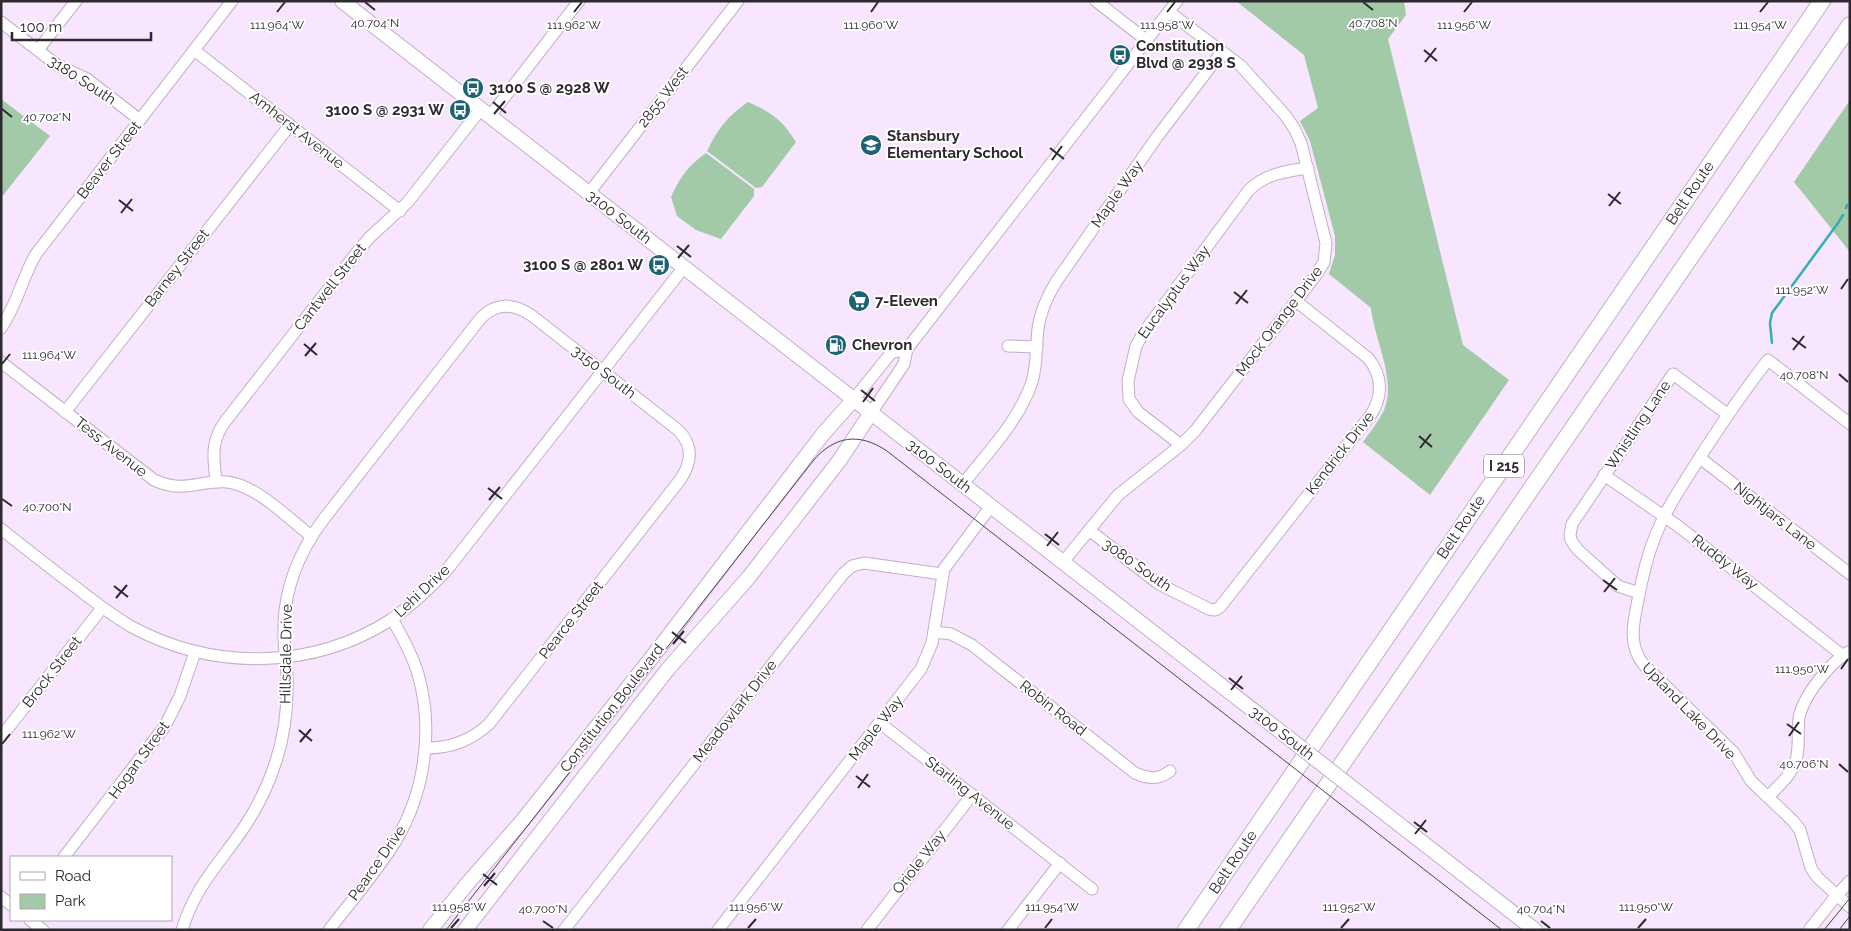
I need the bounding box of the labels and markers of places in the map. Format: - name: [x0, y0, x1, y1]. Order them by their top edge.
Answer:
- place label: Constitution Blvd @ 2938 S: [1136, 37, 1236, 72]
- bus stop icon: Constitution Blvd @ 2938 S: [1108, 43, 1132, 67]
- bus stop icon: 3100 S @ 2928 W: [461, 76, 485, 100]
- place label: 3100 S @ 2928 W: [489, 79, 610, 97]
- bus stop icon: 3100 S @ 2931 W: [448, 98, 472, 122]
- place label: 3100 S @ 2931 W: [325, 101, 444, 119]
- place label: Stansbury Elementary School: [887, 127, 1023, 162]
- school or university icon: Stansbury Elementary School: [859, 133, 883, 157]
- bus stop icon: 3100 S @ 2801 W: [647, 253, 671, 277]
- place label: 3100 S @ 2801 W: [523, 256, 643, 274]
- supermarket icon: 7-Eleven: [847, 289, 871, 313]
- place label: 7-Eleven: [875, 292, 938, 310]
- fuel station icon: Chevron: [824, 333, 848, 357]
- place label: Chevron: [852, 336, 912, 354]

